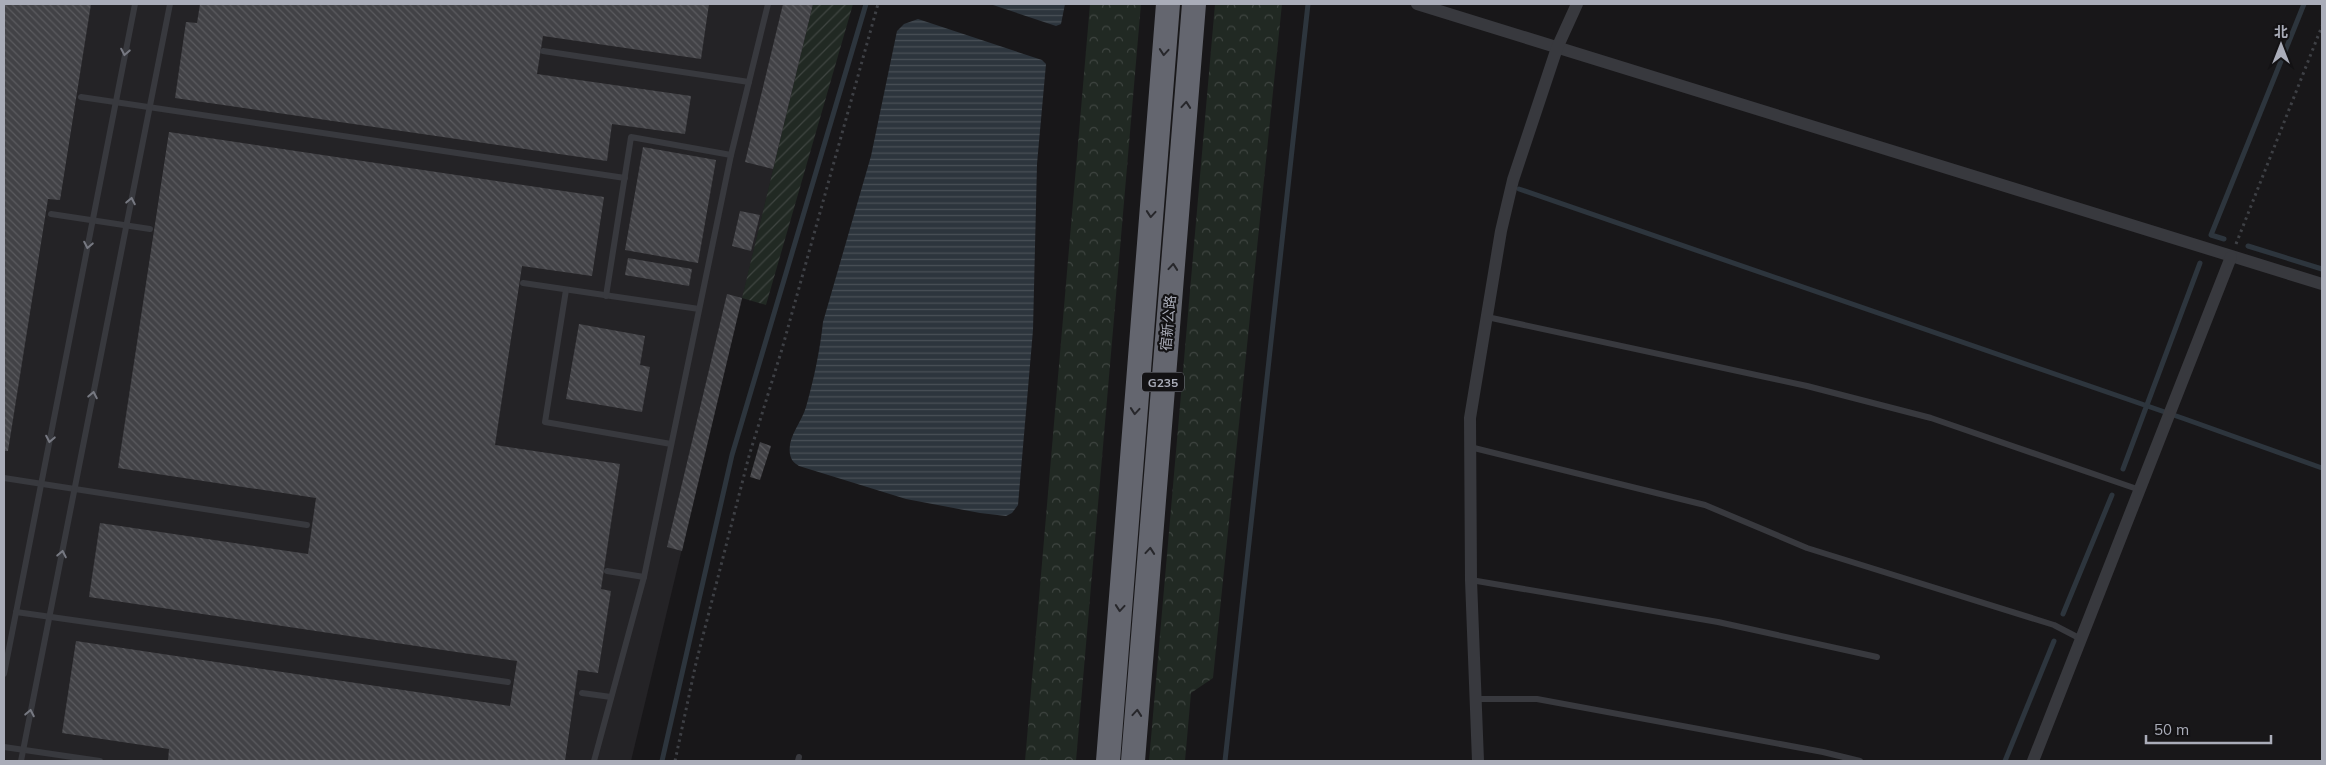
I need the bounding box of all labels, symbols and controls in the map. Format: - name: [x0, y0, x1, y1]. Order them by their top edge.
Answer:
- north arrow: [2256, 20, 2306, 70]
- text: 北: [2274, 23, 2288, 41]
- one-way arrow: [121, 47, 131, 56]
- one-way arrow: [1158, 49, 1169, 57]
- one-way arrow: [1180, 100, 1191, 108]
- one-way arrow: [126, 196, 136, 205]
- one-way arrow: [1146, 211, 1157, 219]
- one-way arrow: [83, 241, 93, 250]
- one-way arrow: [1167, 262, 1178, 270]
- street label: 宿新公路: [1157, 294, 1179, 352]
- road number: G235: [1142, 372, 1184, 392]
- one-way arrow: [88, 390, 98, 399]
- one-way arrow: [1130, 408, 1141, 416]
- one-way arrow: [45, 435, 55, 444]
- one-way arrow: [1144, 546, 1155, 554]
- one-way arrow: [56, 550, 66, 558]
- one-way arrow: [1114, 604, 1125, 612]
- one-way arrow: [1131, 708, 1142, 716]
- one-way arrow: [25, 709, 35, 718]
- scale bar: [2146, 712, 2271, 744]
- text: 50 m: [2154, 720, 2189, 739]

